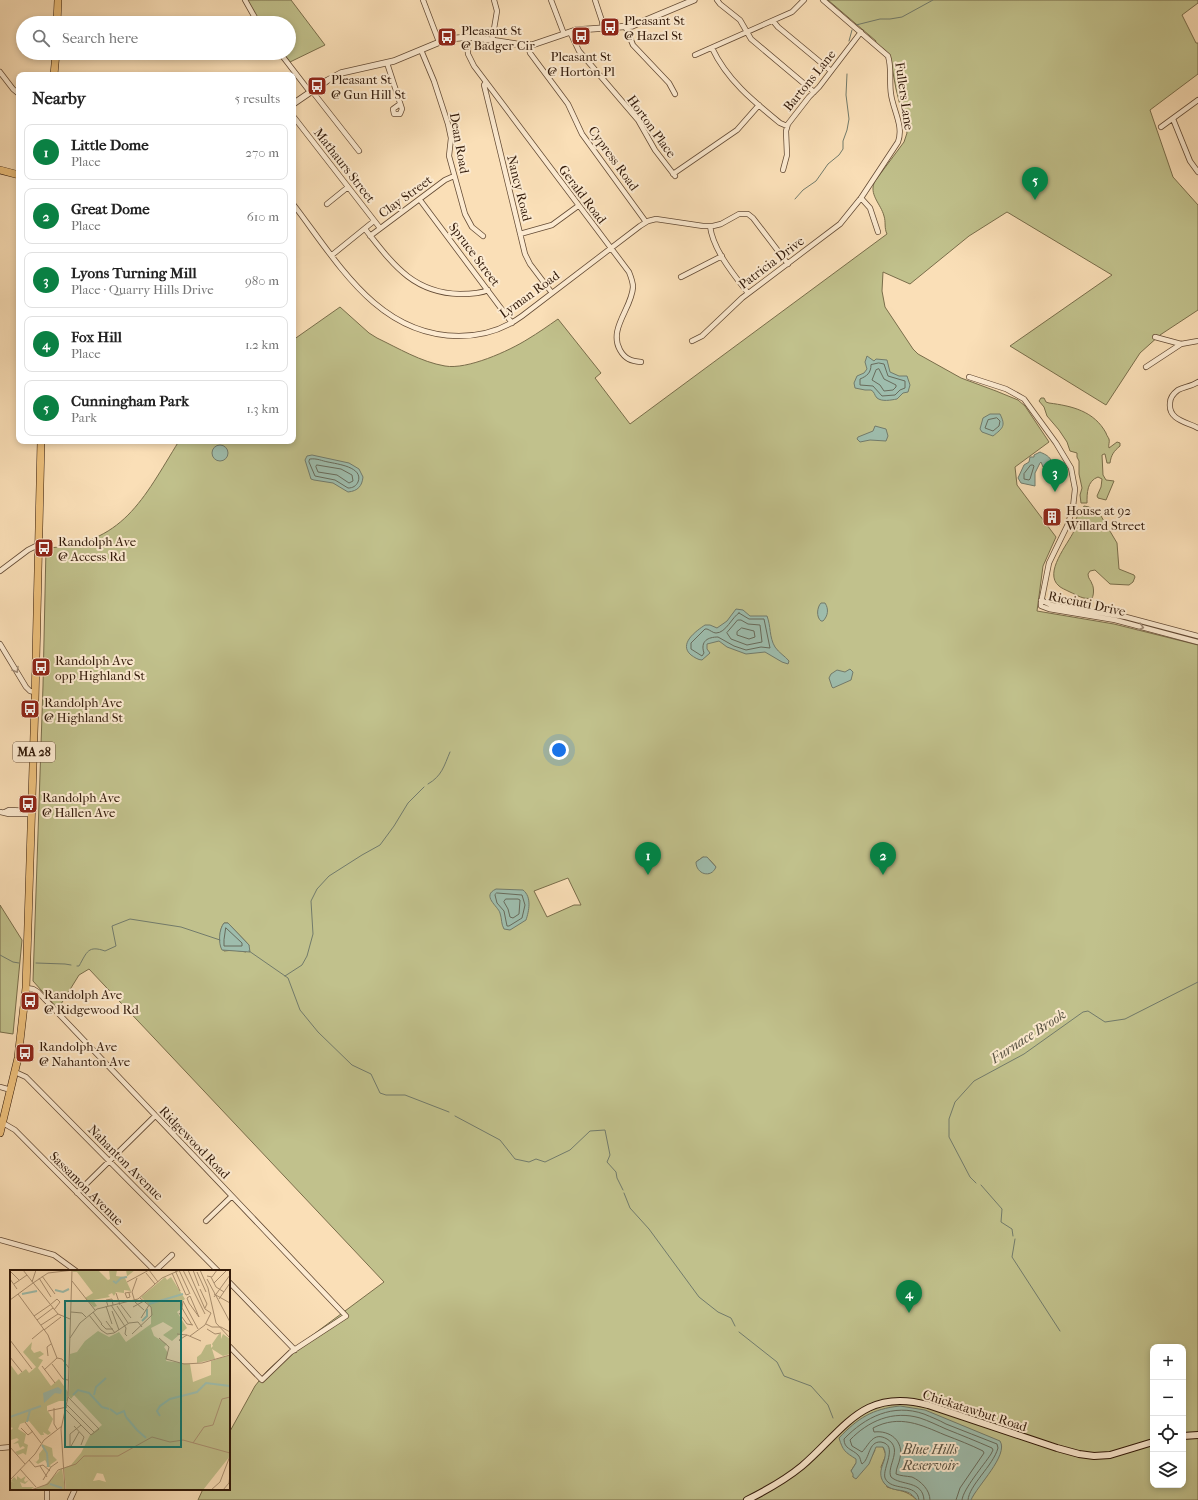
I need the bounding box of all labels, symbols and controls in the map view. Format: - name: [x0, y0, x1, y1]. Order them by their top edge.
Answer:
- place label: Pleasant St @ Hazel St: [624, 13, 685, 43]
- search box: [16, 16, 296, 60]
- bus stop icon: Pleasant St @ Hazel St: [599, 16, 621, 38]
- place label: Pleasant St @ Badger Cir: [461, 23, 535, 53]
- bus stop icon: Pleasant St @ Horton Pl: [570, 25, 592, 47]
- bus stop icon: Pleasant St @ Badger Cir: [436, 26, 458, 48]
- icon: search: [30, 27, 52, 49]
- text: Search here: [62, 29, 138, 47]
- street label: Bartons Lane: [780, 46, 839, 114]
- place label: Pleasant St @ Horton Pl: [547, 49, 615, 79]
- street label: Fullers Lane: [892, 61, 917, 132]
- place label: Pleasant St @ Gun Hill St: [331, 72, 406, 102]
- bus stop icon: Pleasant St @ Gun Hill St: [306, 75, 328, 97]
- text: Nearby: [32, 88, 86, 108]
- text: 5 results: [235, 91, 280, 106]
- street label: Horton Place: [624, 92, 680, 161]
- street label: Dean Road: [447, 111, 472, 176]
- street label: Cypress Road: [585, 123, 642, 194]
- street label: Mathaurs Street: [311, 125, 379, 206]
- text: Little Dome: [71, 136, 149, 154]
- text: 1: [44, 145, 48, 160]
- text: 270 m: [245, 145, 279, 160]
- text: Place: [71, 154, 101, 169]
- street label: Nancy Road: [504, 154, 535, 224]
- street label: Gerald Road: [556, 162, 610, 227]
- pin: 5: [1022, 167, 1048, 200]
- street label: Clay Street: [376, 172, 435, 221]
- text: Great Dome: [71, 200, 150, 218]
- text: 2: [43, 209, 49, 224]
- text: 610 m: [247, 209, 279, 224]
- text: Place: [71, 218, 101, 233]
- street label: Spruce Street: [446, 220, 504, 289]
- street label: Patricia Drive: [736, 233, 807, 292]
- text: Lyons Turning Mill: [71, 264, 197, 282]
- street label: Lyman Road: [496, 267, 563, 321]
- text: 3: [43, 273, 49, 288]
- text: 980 m: [245, 273, 279, 288]
- text: Place · Quarry Hills Drive: [71, 282, 214, 297]
- text: Fox Hill: [71, 328, 122, 346]
- text: 4: [42, 337, 50, 352]
- text: 1.2 km: [245, 337, 279, 352]
- text: Place: [71, 346, 101, 361]
- text: Cunningham Park: [71, 392, 189, 410]
- text: 5: [43, 401, 49, 416]
- text: 1.3 km: [246, 401, 279, 416]
- text: Park: [71, 410, 97, 425]
- pin: 3: [1042, 459, 1068, 492]
- place label: House at 92 Willard Street: [1065, 503, 1146, 533]
- building icon: House at 92 Willard Street: [1041, 506, 1063, 528]
- place label: Randolph Ave @ Access Rd: [58, 534, 137, 564]
- bus stop icon: Randolph Ave @ Access Rd: [33, 537, 55, 559]
- street label: Ricciuti Drive: [1047, 588, 1127, 619]
- one-way arrow: [1138, 622, 1144, 630]
- place label: Randolph Ave opp Highland St: [55, 653, 145, 683]
- bus stop icon: Randolph Ave opp Highland St: [30, 656, 52, 678]
- one-way arrow: [11, 666, 19, 673]
- place label: Randolph Ave @ Highland St: [44, 695, 123, 725]
- bus stop icon: Randolph Ave @ Highland St: [19, 698, 41, 720]
- your location: [549, 740, 569, 760]
- road number: MA 28: [13, 742, 55, 762]
- place label: Randolph Ave @ Hallen Ave: [42, 790, 121, 820]
- bus stop icon: Randolph Ave @ Hallen Ave: [17, 793, 39, 815]
- pin: 1: [635, 842, 661, 875]
- pin: 2: [870, 842, 896, 875]
- place label: Randolph Ave @ Ridgewood Rd: [44, 987, 140, 1017]
- bus stop icon: Randolph Ave @ Ridgewood Rd: [19, 990, 41, 1012]
- water label: Furnace Brook: [987, 1006, 1069, 1068]
- place label: Randolph Ave @ Nahanton Ave: [39, 1039, 131, 1069]
- bus stop icon: Randolph Ave @ Nahanton Ave: [14, 1042, 36, 1064]
- street label: Ridgewood Road: [156, 1103, 234, 1182]
- street label: Nahanton Avenue: [85, 1122, 167, 1203]
- street label: Sassamon Avenue: [47, 1148, 127, 1229]
- inset map: [10, 1270, 230, 1490]
- pin: 4: [896, 1280, 922, 1313]
- map controls: [1150, 1344, 1186, 1488]
- button: +: [1150, 1344, 1186, 1380]
- button: −: [1150, 1380, 1186, 1416]
- street label: Chickatawbut Road: [921, 1387, 1030, 1435]
- button: locate: [1150, 1416, 1186, 1452]
- water label: Blue Hills Reservoir: [901, 1441, 960, 1474]
- button: layers: [1150, 1452, 1186, 1488]

